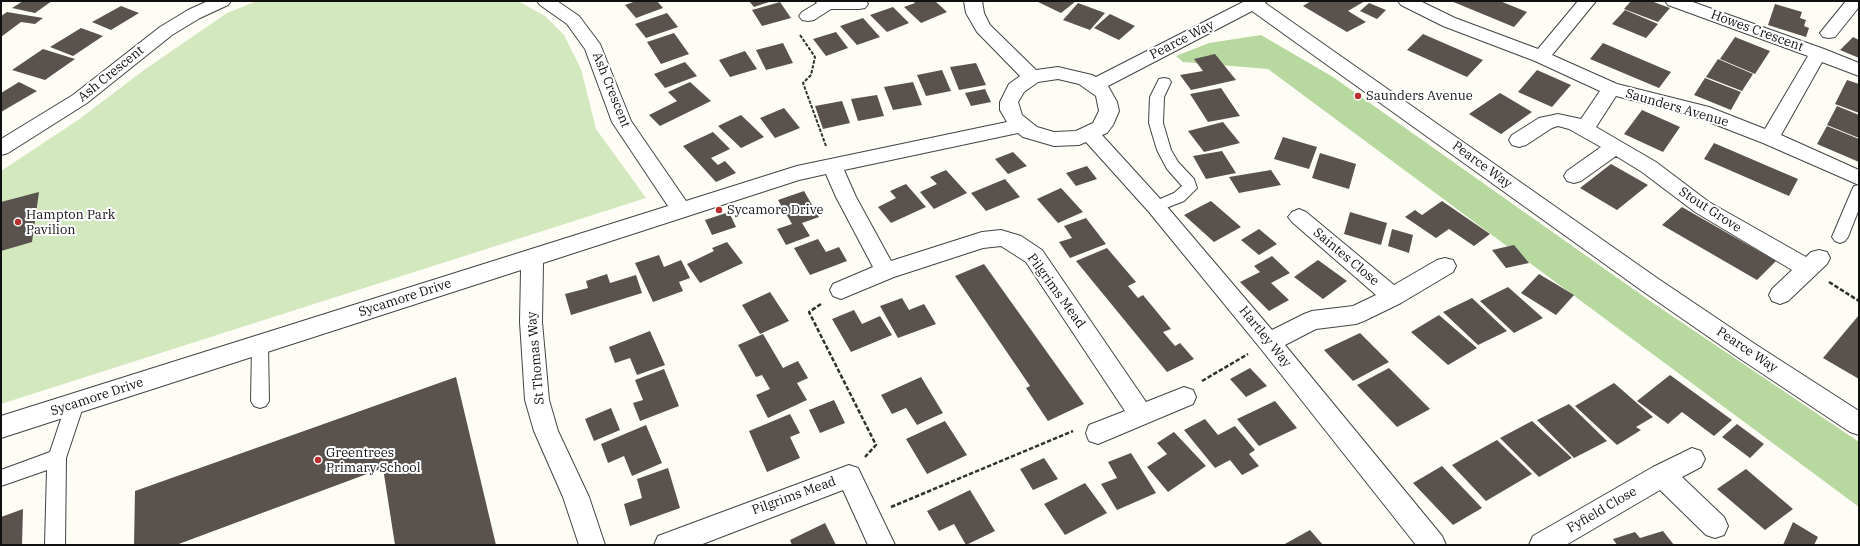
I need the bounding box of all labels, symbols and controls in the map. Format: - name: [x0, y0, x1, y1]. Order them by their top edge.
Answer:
- street label: Howes Crescent: [1708, 7, 1806, 55]
- street label: Pearce Way: [1147, 17, 1217, 63]
- street label: Ash Crescent: [75, 43, 147, 105]
- street label: Ash Crescent: [589, 50, 633, 130]
- street label: Saunders Avenue: [1624, 86, 1730, 130]
- place label: Saunders Avenue: [1366, 88, 1473, 104]
- marker: Saunders Avenue: [1353, 91, 1363, 101]
- street label: Pearce Way: [1449, 138, 1515, 192]
- street label: Stout Grove: [1676, 184, 1744, 236]
- place label: Sycamore Drive: [727, 202, 823, 218]
- marker: Sycamore Drive: [714, 205, 724, 215]
- place label: Hampton Park Pavilion: [26, 207, 115, 238]
- marker: Hampton Park Pavilion: [13, 217, 23, 227]
- street label: Saintes Close: [1310, 225, 1382, 289]
- street label: Pilgrims Mead: [1024, 251, 1088, 331]
- street label: Sycamore Drive: [357, 276, 453, 320]
- street label: Hartley Way: [1236, 303, 1294, 371]
- street label: St Thomas Way: [524, 311, 548, 405]
- street label: Pearce Way: [1714, 324, 1780, 376]
- street label: Sycamore Drive: [49, 375, 145, 419]
- place label: Greentrees Primary School: [326, 445, 421, 476]
- marker: Greentrees Primary School: [313, 455, 323, 465]
- street label: Pilgrims Mead: [750, 474, 838, 518]
- street label: Fyfield Close: [1564, 484, 1640, 536]

